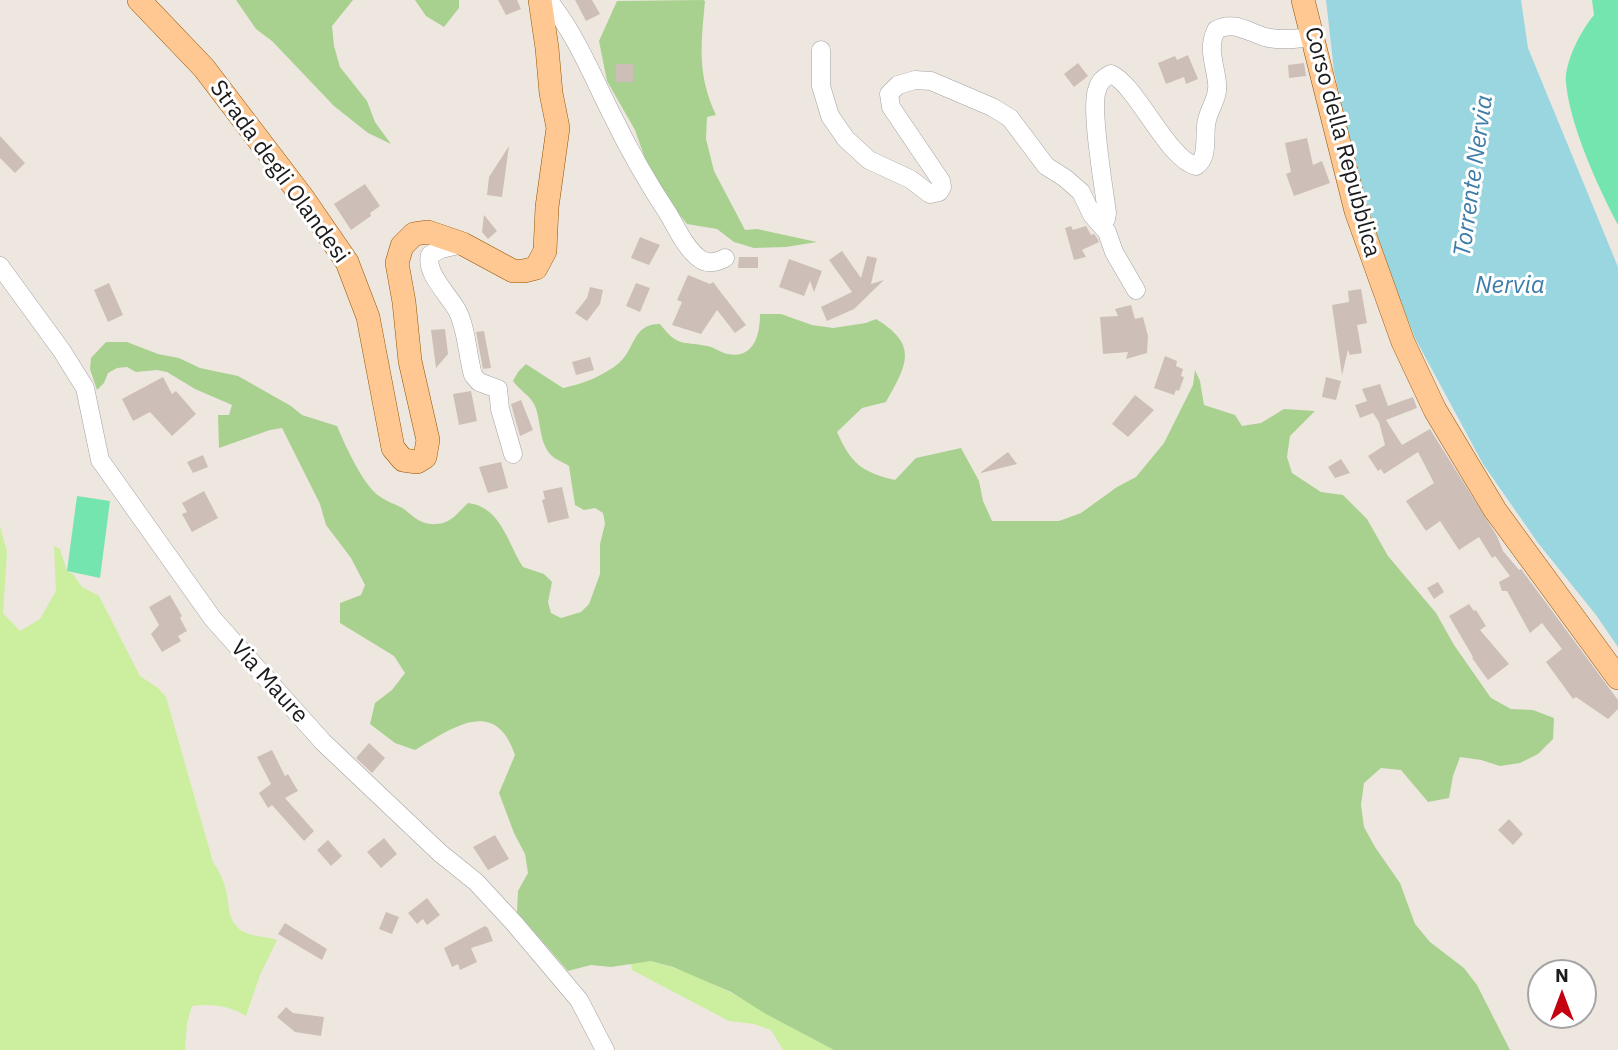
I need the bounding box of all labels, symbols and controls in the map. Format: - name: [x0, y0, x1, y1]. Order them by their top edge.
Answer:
- street label: Corso della Repubblica: [1298, 24, 1386, 260]
- street label: Strada degli Olandesi: [203, 75, 355, 269]
- water label: Torrente Nervia: [1448, 93, 1500, 259]
- water label: Nervia: [1475, 272, 1545, 300]
- street label: Via Maure: [224, 635, 314, 729]
- north arrow: [1527, 959, 1597, 1029]
- text: N: [1555, 963, 1569, 987]

